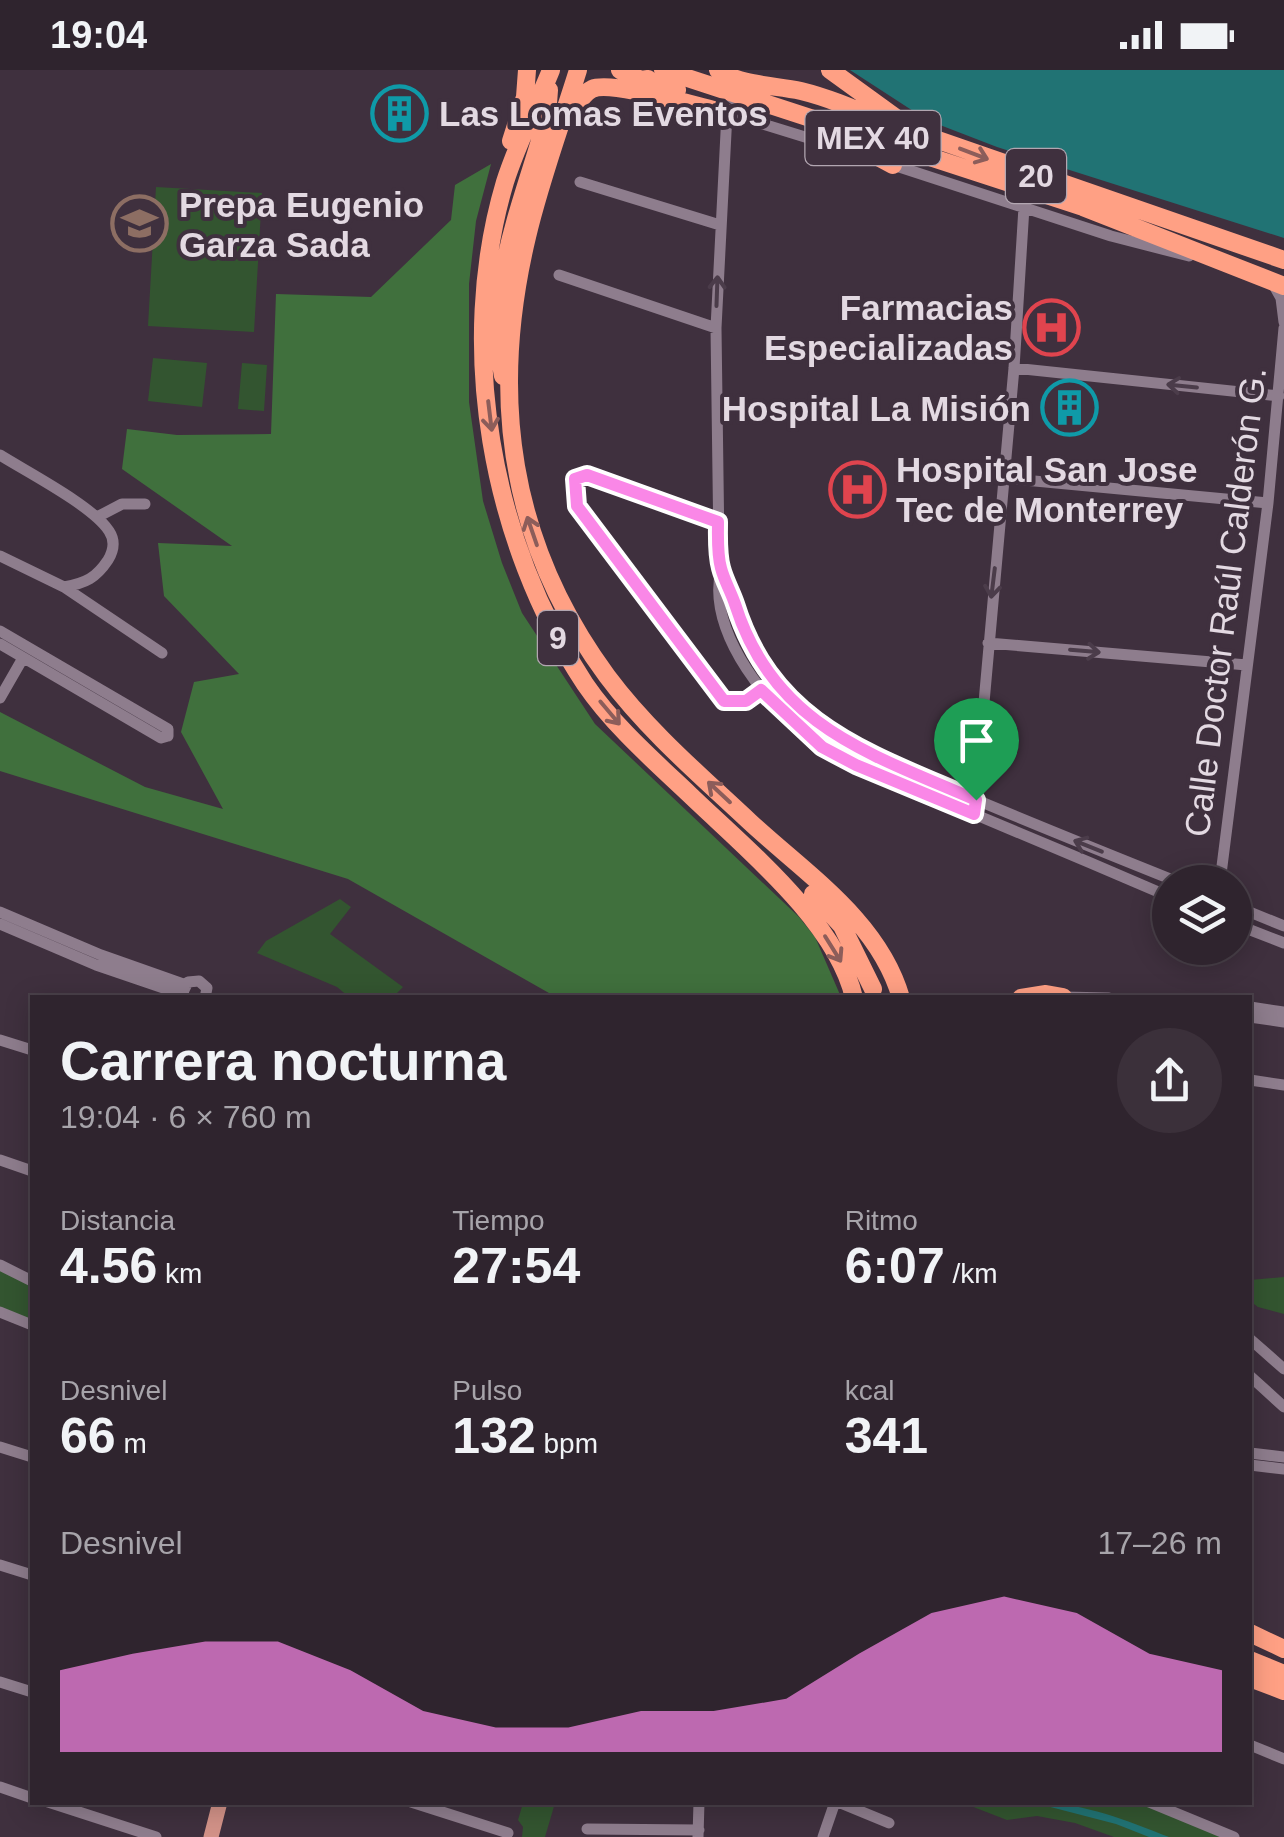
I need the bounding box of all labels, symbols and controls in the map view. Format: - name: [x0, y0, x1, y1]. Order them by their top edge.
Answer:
- text: 19:04: [50, 14, 147, 56]
- building icon: Las Lomas Eventos: [370, 83, 430, 143]
- place label: Las Lomas Eventos: [439, 94, 768, 133]
- road number: MEX 40: [806, 111, 940, 165]
- one-way arrow: [958, 146, 988, 164]
- road number: 20: [1006, 149, 1066, 203]
- place label: Prepa Eugenio Garza Sada: [179, 185, 424, 264]
- school or university icon: Prepa Eugenio Garza Sada: [110, 194, 170, 254]
- one-way arrow: [708, 276, 727, 308]
- place label: Farmacias Especializadas: [764, 288, 1013, 367]
- hospital icon: Farmacias Especializadas: [1022, 297, 1082, 357]
- street label: Calle Doctor Raúl Calderón G.: [1177, 365, 1273, 839]
- one-way arrow: [1167, 376, 1199, 395]
- building icon: Hospital La Misión: [1040, 378, 1100, 438]
- place label: Hospital La Misión: [722, 389, 1031, 428]
- one-way arrow: [481, 400, 500, 432]
- place label: Hospital San Jose Tec de Monterrey: [896, 450, 1197, 529]
- hospital icon: Hospital San Jose Tec de Monterrey: [827, 459, 887, 519]
- one-way arrow: [521, 516, 539, 548]
- one-way arrow: [983, 566, 1002, 598]
- road number: 9: [538, 611, 578, 665]
- one-way arrow: [1069, 641, 1101, 660]
- pin: [934, 698, 1019, 801]
- one-way arrow: [599, 700, 621, 726]
- icon: arrive: [949, 713, 1004, 768]
- one-way arrow: [707, 780, 731, 804]
- one-way arrow: [1073, 835, 1103, 853]
- map controls: [1152, 865, 1252, 965]
- button: layers: [1152, 865, 1252, 965]
- one-way arrow: [823, 934, 843, 963]
- button: share: [1117, 1028, 1222, 1133]
- text: Carrera nocturna: [60, 1030, 506, 1092]
- text: 19:04 · 6 × 760 m: [60, 1099, 312, 1135]
- text: Distancia: [60, 1205, 175, 1236]
- text: Tiempo: [452, 1205, 545, 1236]
- text: Ritmo: [845, 1205, 918, 1236]
- text: 4.56: [60, 1238, 157, 1294]
- text: 27:54: [452, 1238, 580, 1294]
- text: 6:07: [845, 1238, 945, 1294]
- text: km: [157, 1258, 202, 1289]
- text: /km: [945, 1258, 998, 1289]
- text: Desnivel: [60, 1375, 167, 1406]
- text: Pulso: [452, 1375, 522, 1406]
- text: kcal: [845, 1375, 894, 1406]
- text: 66: [60, 1408, 116, 1464]
- text: 132: [452, 1408, 536, 1464]
- text: 341: [845, 1408, 928, 1464]
- text: m: [116, 1428, 147, 1459]
- text: bpm: [536, 1428, 598, 1459]
- text: Desnivel: [60, 1525, 183, 1561]
- text: 17–26 m: [1097, 1525, 1222, 1561]

